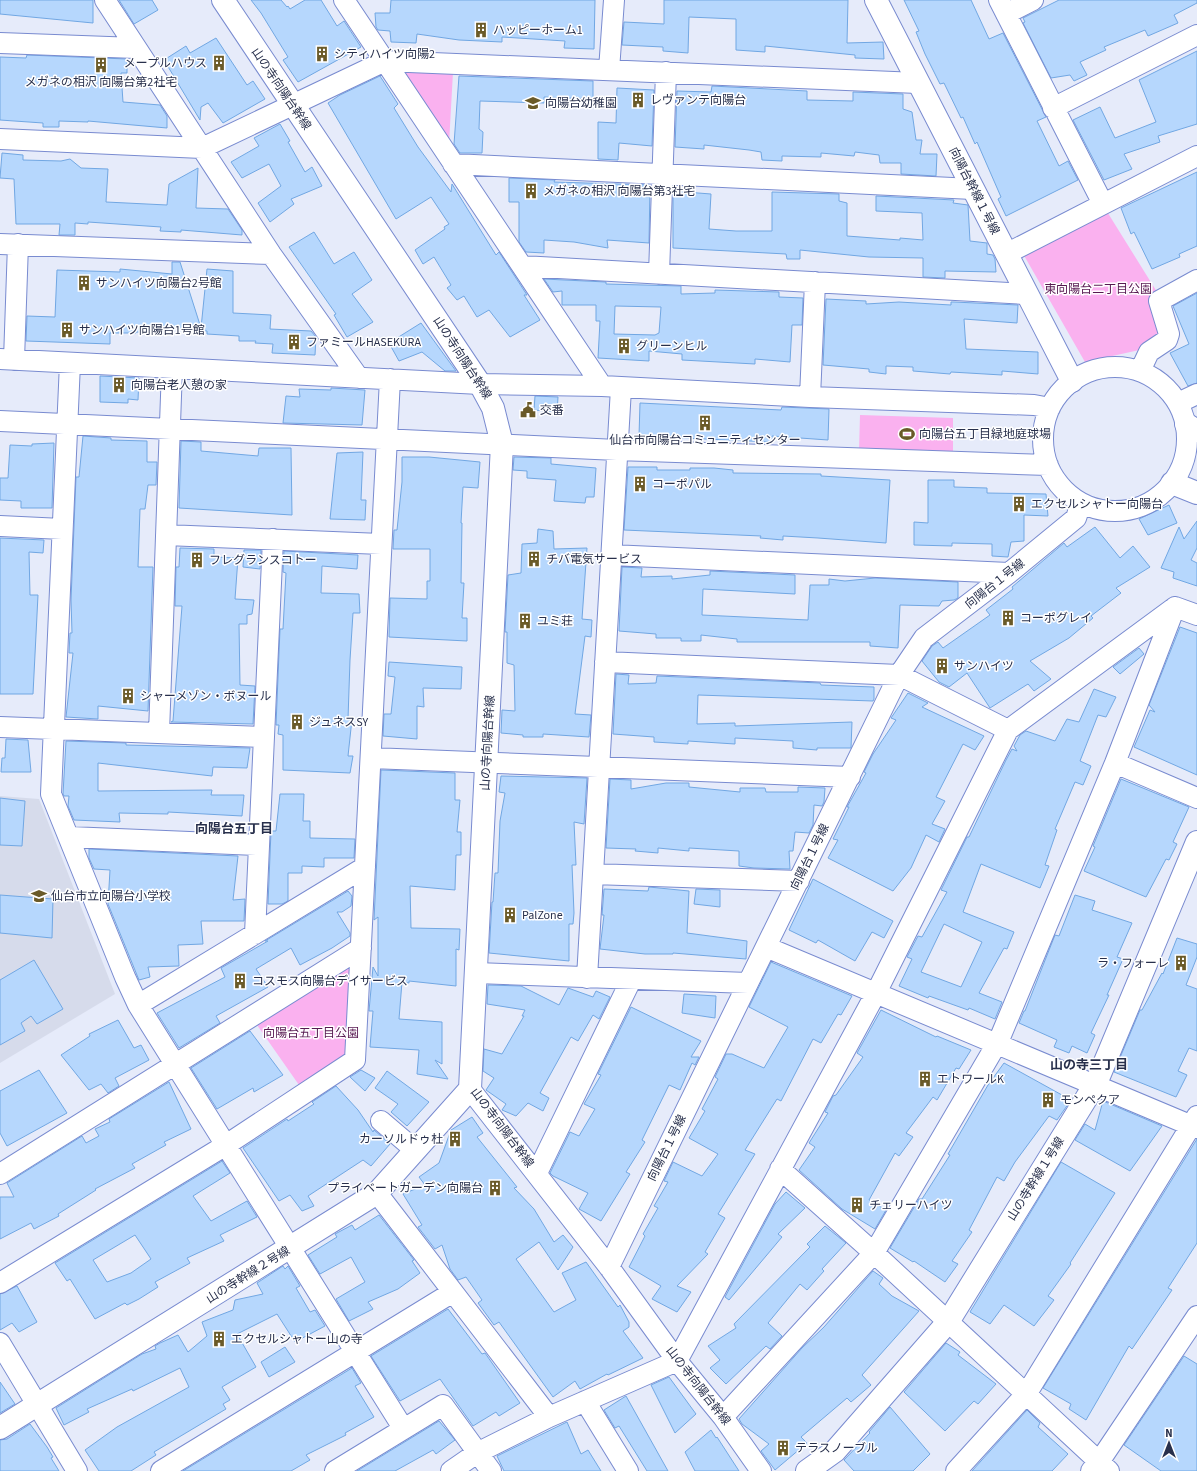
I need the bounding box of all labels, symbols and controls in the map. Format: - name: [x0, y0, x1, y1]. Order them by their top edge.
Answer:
- building icon: ハッピーホーム1: [472, 21, 490, 39]
- place label: ハッピーホーム1: [493, 22, 583, 39]
- street label: 山の寺向陽台幹線: [247, 44, 315, 134]
- building icon: シティハイツ向陽2: [313, 45, 331, 63]
- place label: シティハイツ向陽2: [334, 46, 435, 63]
- building icon: メープルハウス: [210, 54, 228, 72]
- place label: メープルハウス: [124, 55, 207, 72]
- building icon: メガネの相沢 向陽台第2社宅: [92, 56, 110, 74]
- place label: メガネの相沢 向陽台第2社宅: [25, 74, 177, 91]
- building icon: レヴァンテ向陽台: [629, 91, 647, 109]
- place label: レヴァンテ向陽台: [650, 92, 746, 109]
- school or university icon: 向陽台幼稚園: [524, 94, 542, 112]
- place label: 向陽台幼稚園: [545, 95, 617, 112]
- street label: 向陽台幹線１号線: [945, 144, 1003, 238]
- building icon: メガネの相沢 向陽台第3社宅: [522, 182, 540, 200]
- place label: メガネの相沢 向陽台第3社宅: [543, 183, 695, 200]
- building icon: サンハイツ向陽台2号館: [75, 274, 93, 292]
- place label: サンハイツ向陽台2号館: [96, 275, 222, 292]
- park label: 東向陽台二丁目公園: [1044, 281, 1152, 298]
- street label: 山の寺向陽台幹線: [429, 313, 495, 403]
- building icon: サンハイツ向陽台1号館: [58, 321, 76, 339]
- place label: サンハイツ向陽台1号館: [79, 322, 205, 339]
- building icon: ファミールHASEKURA: [285, 333, 303, 351]
- place label: ファミールHASEKURA: [306, 334, 421, 351]
- building icon: グリーンヒル: [615, 337, 633, 355]
- place label: グリーンヒル: [636, 338, 707, 355]
- building icon: 向陽台老人憩の家: [110, 376, 128, 394]
- place label: 向陽台老人憩の家: [131, 377, 227, 394]
- public building icon: 交番: [519, 401, 537, 419]
- place label: 交番: [540, 402, 564, 419]
- building icon: 仙台市向陽台コミュニティセンター: [696, 414, 714, 432]
- sports icon: 向陽台五丁目緑地庭球場: [898, 425, 916, 443]
- place label: 向陽台五丁目緑地庭球場: [919, 426, 1051, 443]
- place label: 仙台市向陽台コミュニティセンター: [609, 432, 801, 449]
- building icon: コーポパル: [631, 475, 649, 493]
- place label: コーポパル: [652, 476, 712, 493]
- building icon: エクセルシャトー向陽台: [1010, 495, 1028, 513]
- place label: エクセルシャトー向陽台: [1031, 496, 1163, 513]
- building icon: チバ電気サービス: [525, 550, 543, 568]
- building icon: フレグランスコトー: [188, 551, 206, 569]
- place label: チバ電気サービス: [546, 551, 642, 568]
- place label: フレグランスコトー: [209, 552, 317, 569]
- street label: 向陽台１号線: [961, 555, 1029, 613]
- building icon: コーポグレイ: [999, 609, 1017, 627]
- place label: コーポグレイ: [1020, 610, 1092, 627]
- building icon: ユミ荘: [516, 612, 534, 630]
- place label: ユミ荘: [537, 613, 573, 630]
- building icon: サンハイツ: [933, 657, 951, 675]
- place label: サンハイツ: [954, 658, 1014, 675]
- building icon: シャーメゾン・ボヌール: [119, 687, 137, 705]
- place label: シャーメゾン・ボヌール: [140, 688, 272, 705]
- street label: 山の寺向陽台幹線: [477, 695, 499, 791]
- building icon: ジュネスSY: [288, 713, 306, 731]
- place label: ジュネスSY: [309, 714, 368, 731]
- district label: 向陽台五丁目: [195, 820, 273, 838]
- street label: 向陽台１号線: [787, 821, 833, 893]
- school or university icon: 仙台市立向陽台小学校: [30, 887, 48, 905]
- place label: 仙台市立向陽台小学校: [51, 888, 171, 905]
- building icon: PalZone: [501, 906, 519, 924]
- place label: PalZone: [522, 907, 563, 924]
- building icon: ラ・フォーレ: [1172, 954, 1190, 972]
- place label: ラ・フォーレ: [1097, 955, 1169, 972]
- building icon: コスモス向陽台デイサービス: [231, 972, 249, 990]
- place label: コスモス向陽台デイサービス: [252, 973, 408, 990]
- park label: 向陽台五丁目公園: [263, 1025, 359, 1042]
- district label: 山の寺三丁目: [1050, 1056, 1128, 1074]
- building icon: エトワールK: [916, 1070, 934, 1088]
- place label: エトワールK: [937, 1071, 1004, 1088]
- street label: 山の寺向陽台幹線: [466, 1085, 538, 1171]
- building icon: モンペクア: [1039, 1091, 1057, 1109]
- place label: モンペクア: [1060, 1092, 1120, 1109]
- street label: 向陽台１号線: [644, 1112, 690, 1184]
- building icon: カーソルドゥ杜: [446, 1130, 464, 1148]
- place label: カーソルドゥ杜: [359, 1131, 443, 1148]
- street label: 山の寺幹線１号線: [1003, 1134, 1069, 1224]
- building icon: プライベートガーデン向陽台: [486, 1179, 504, 1197]
- place label: プライベートガーデン向陽台: [327, 1180, 483, 1197]
- building icon: チェリーハイツ: [848, 1196, 866, 1214]
- place label: チェリーハイツ: [869, 1197, 953, 1214]
- street label: 山の寺幹線２号線: [203, 1242, 293, 1308]
- building icon: エクセルシャトー山の寺: [210, 1330, 228, 1348]
- place label: エクセルシャトー山の寺: [231, 1331, 363, 1348]
- street label: 山の寺向陽台幹線: [662, 1343, 734, 1429]
- north arrow: [1149, 1423, 1189, 1463]
- text: N: [1165, 1426, 1173, 1441]
- building icon: テラスノーブル: [774, 1439, 792, 1457]
- place label: テラスノーブル: [795, 1440, 878, 1457]

